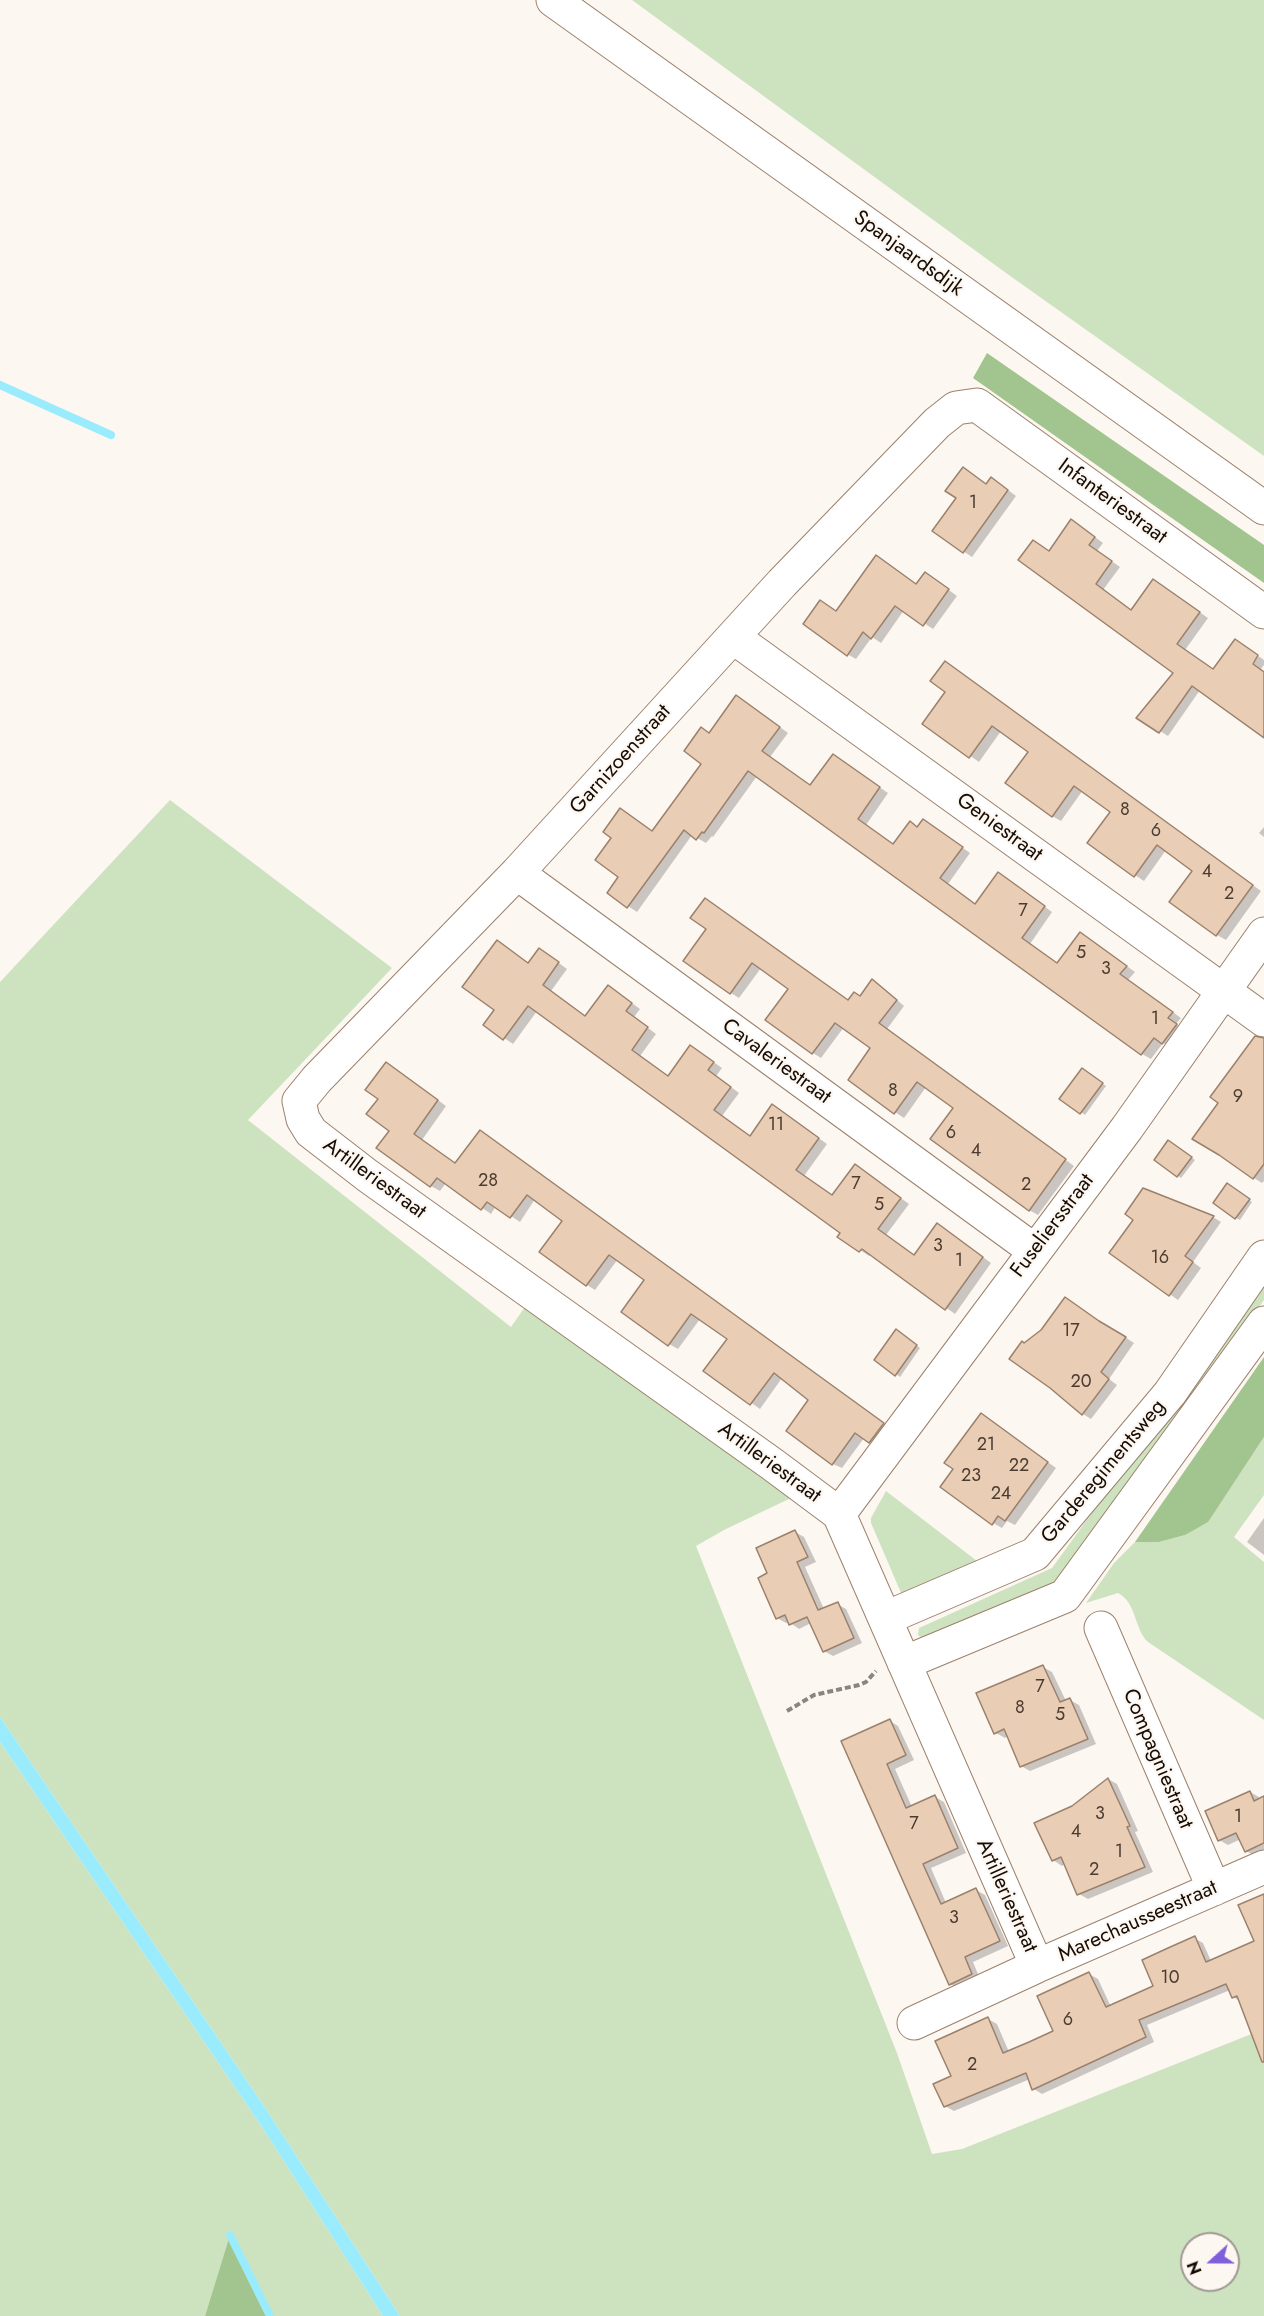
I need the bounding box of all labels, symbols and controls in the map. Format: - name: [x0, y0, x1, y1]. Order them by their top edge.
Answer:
- street label: Spanjaardsdijk: [848, 206, 968, 302]
- street label: Infanteriestraat: [1053, 454, 1171, 550]
- house number: 1: [969, 493, 977, 515]
- street label: Garnizoenstraat: [565, 700, 677, 820]
- street label: Geniestraat: [951, 788, 1047, 868]
- house number: 8: [1120, 800, 1130, 822]
- house number: 6: [1151, 821, 1161, 843]
- house number: 4: [1202, 862, 1212, 884]
- house number: 2: [1224, 884, 1234, 906]
- house number: 7: [1018, 901, 1028, 923]
- house number: 5: [1076, 943, 1086, 965]
- house number: 3: [1101, 959, 1111, 981]
- house number: 1: [1151, 1009, 1159, 1031]
- street label: Cavaleriestraat: [716, 1014, 836, 1110]
- house number: 8: [888, 1081, 898, 1103]
- house number: 9: [1233, 1087, 1243, 1109]
- house number: 11: [768, 1115, 784, 1137]
- house number: 6: [946, 1123, 956, 1145]
- street label: Artilleriestraat: [317, 1133, 431, 1225]
- house number: 4: [971, 1141, 981, 1163]
- street label: Fuseliersstraat: [1006, 1169, 1100, 1283]
- house number: 28: [478, 1171, 498, 1193]
- house number: 7: [851, 1174, 861, 1196]
- house number: 2: [1021, 1175, 1031, 1197]
- house number: 5: [874, 1195, 884, 1217]
- house number: 3: [933, 1236, 943, 1258]
- house number: 16: [1151, 1248, 1169, 1270]
- house number: 1: [955, 1251, 963, 1273]
- house number: 17: [1062, 1321, 1080, 1343]
- house number: 20: [1070, 1372, 1092, 1394]
- street label: Garderegimentsweg: [1037, 1395, 1171, 1549]
- street label: Artilleriestraat: [712, 1417, 826, 1509]
- house number: 21: [977, 1435, 995, 1457]
- house number: 22: [1009, 1456, 1029, 1478]
- house number: 23: [961, 1466, 981, 1488]
- house number: 24: [991, 1484, 1011, 1506]
- house number: 7: [1035, 1677, 1045, 1699]
- street label: Compagniestraat: [1116, 1685, 1198, 1833]
- house number: 8: [1015, 1698, 1025, 1720]
- house number: 5: [1055, 1705, 1065, 1727]
- house number: 3: [1095, 1804, 1105, 1826]
- house number: 1: [1234, 1807, 1242, 1829]
- house number: 7: [909, 1814, 919, 1836]
- house number: 4: [1071, 1822, 1081, 1844]
- street label: Artilleriestraat: [970, 1835, 1042, 1957]
- house number: 1: [1115, 1842, 1123, 1864]
- house number: 2: [1089, 1860, 1099, 1882]
- street label: Marechausseestraat: [1055, 1876, 1221, 1968]
- house number: 3: [949, 1908, 959, 1930]
- house number: 10: [1161, 1968, 1179, 1990]
- house number: 6: [1063, 2010, 1073, 2032]
- house number: 2: [967, 2055, 977, 2077]
- north arrow: [1180, 2232, 1240, 2292]
- text: N: [1182, 2258, 1208, 2278]

